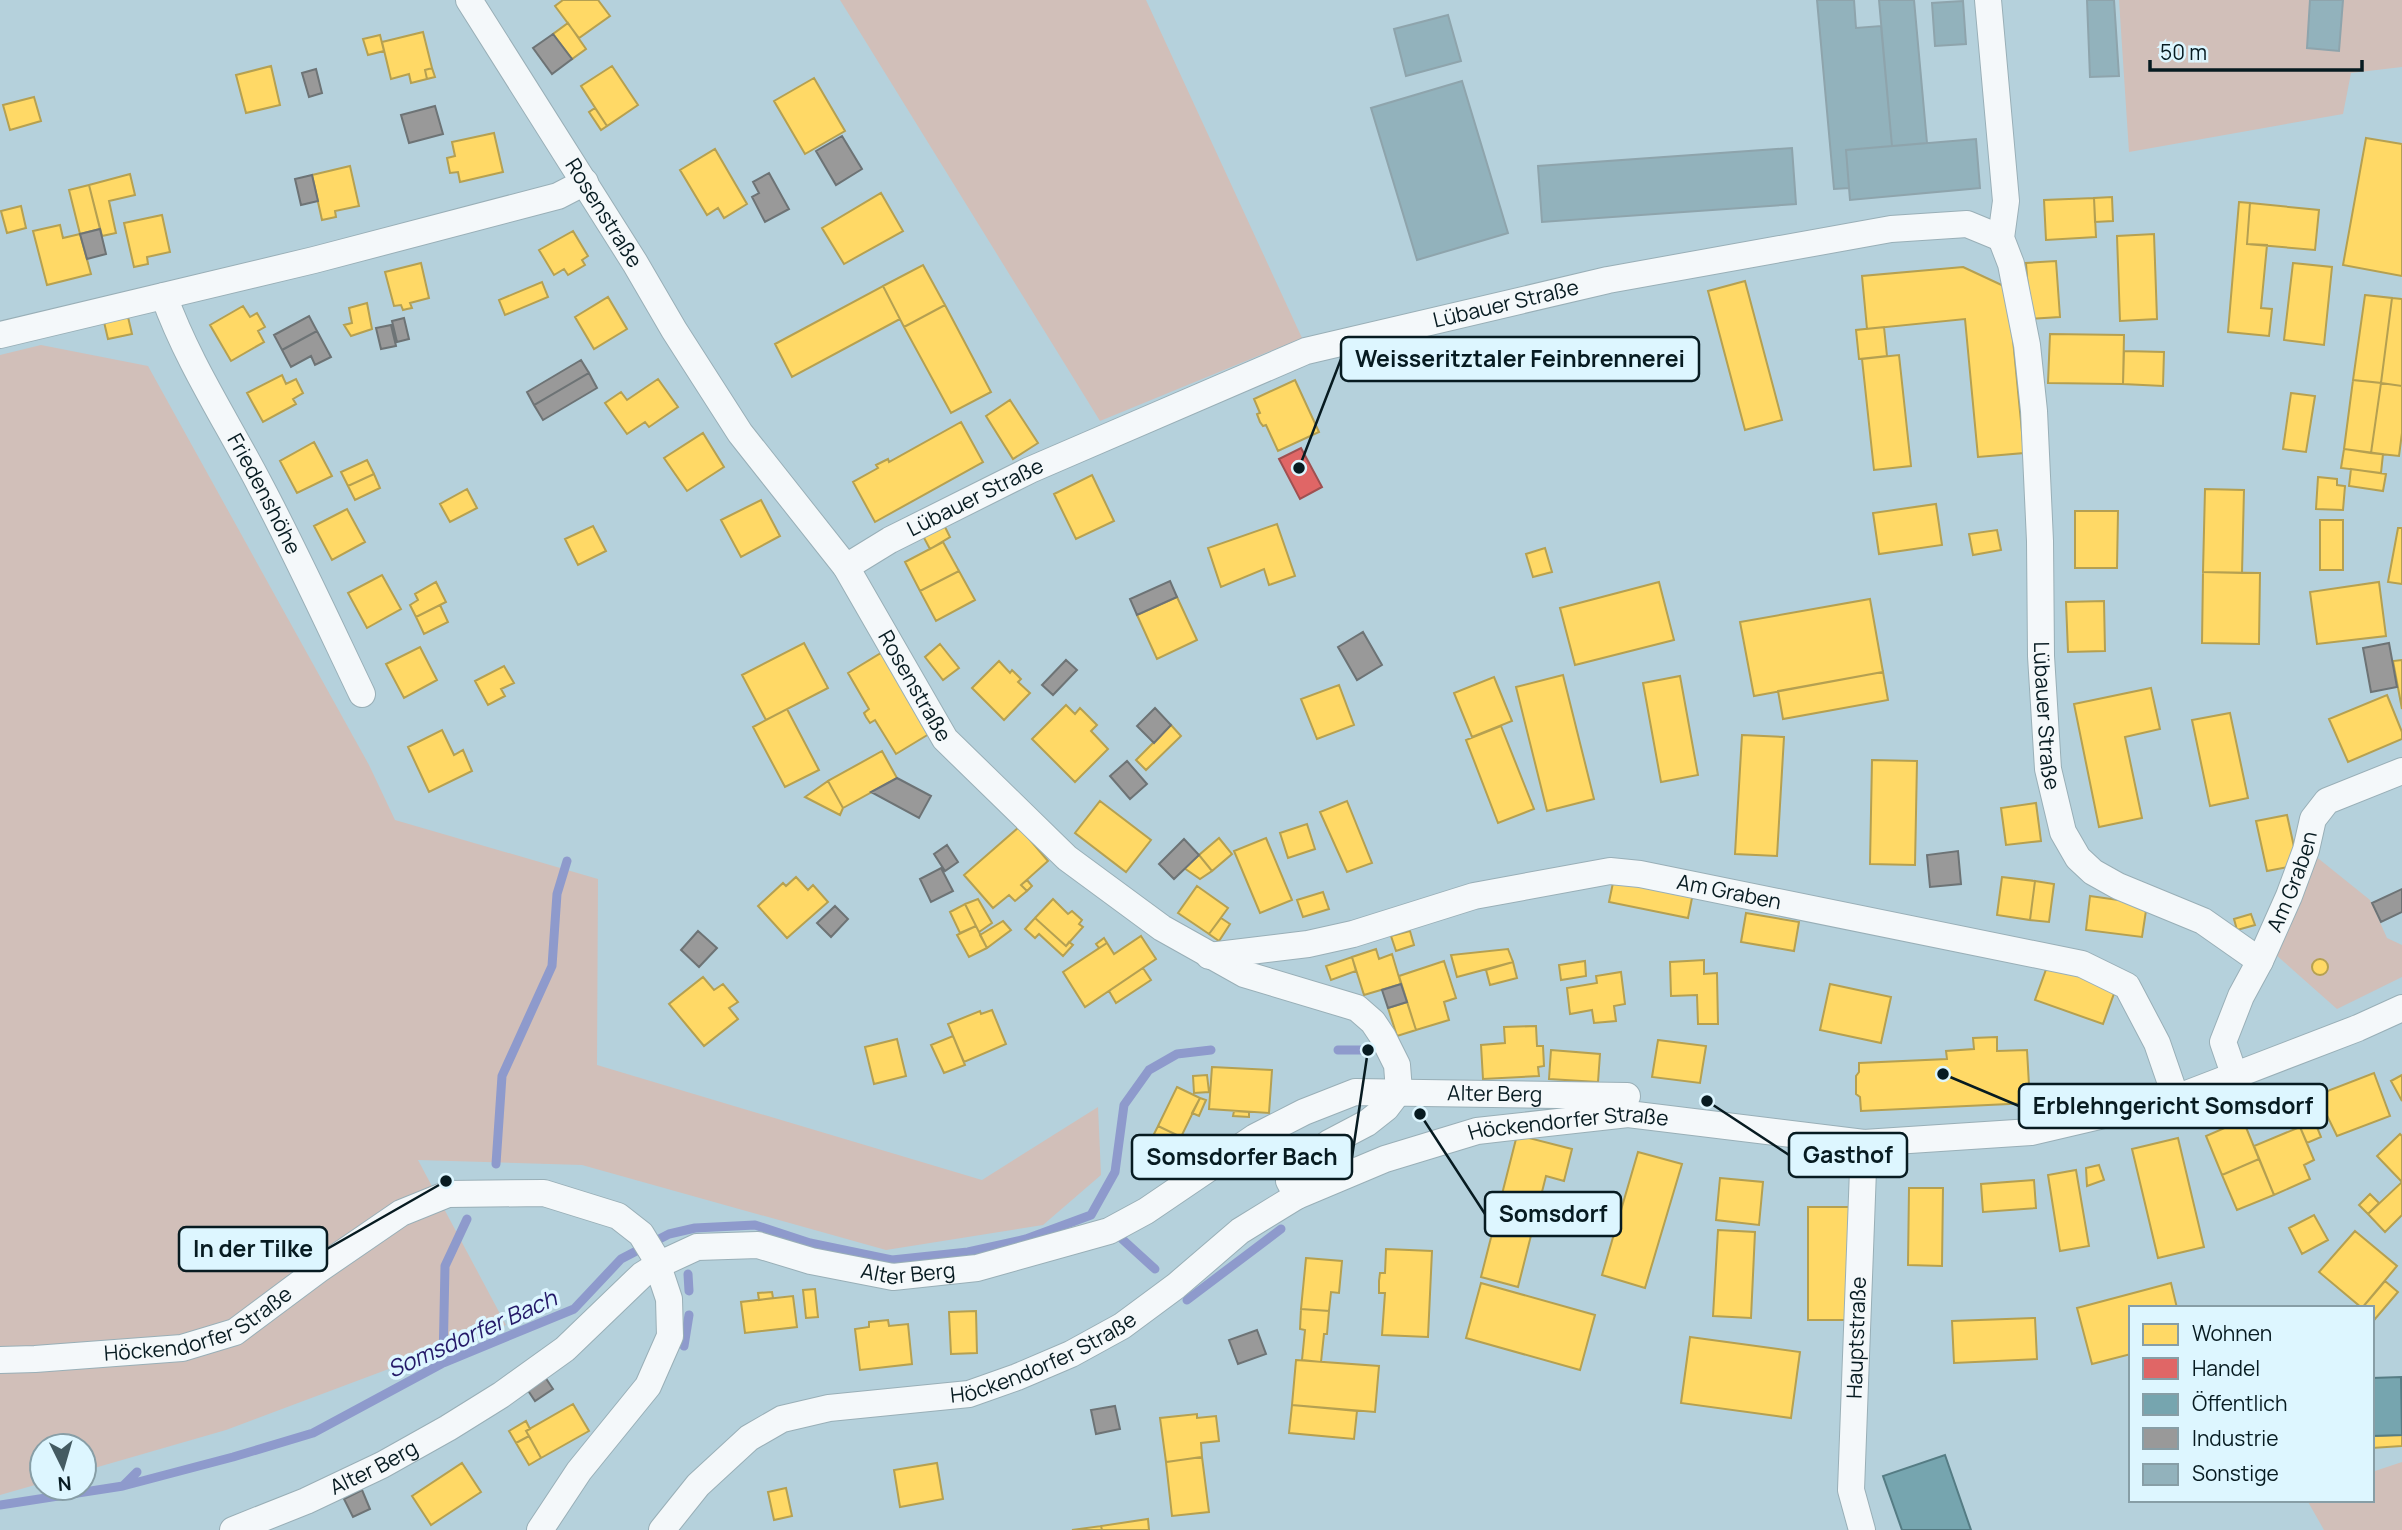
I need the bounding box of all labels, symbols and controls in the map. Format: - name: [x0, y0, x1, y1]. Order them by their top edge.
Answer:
- scale bar: [2150, 28, 2362, 72]
- text: 50 m: [2160, 38, 2207, 66]
- street label: Rosenstraße: [559, 153, 649, 273]
- street label: Lübauer Straße: [1430, 272, 1581, 334]
- callout: Weisseritztaler Feinbrennerei: [1341, 337, 1699, 381]
- text: Weisseritztaler Feinbrennerei: [1355, 342, 1685, 374]
- street label: Friedenshöhe: [222, 428, 308, 559]
- street label: Lübauer Straße: [902, 451, 1047, 542]
- street label: Rosenstraße: [872, 625, 958, 746]
- street label: Lübauer Straße: [2028, 641, 2067, 793]
- street label: Am Graben: [2260, 828, 2323, 936]
- street label: Am Graben: [1675, 867, 1784, 915]
- street label: Alter Berg: [1447, 1078, 1542, 1108]
- callout: Erblehngericht Somsdorf: [2019, 1084, 2327, 1128]
- text: Erblehngericht Somsdorf: [2033, 1089, 2314, 1121]
- street label: Höckendorfer Straße: [1464, 1099, 1670, 1146]
- callout: Gasthof: [1789, 1133, 1907, 1177]
- callout: Somsdorfer Bach: [1132, 1135, 1352, 1179]
- text: Gasthof: [1803, 1138, 1893, 1170]
- text: Somsdorfer Bach: [1146, 1140, 1338, 1172]
- callout: Somsdorf: [1485, 1192, 1621, 1236]
- text: Somsdorf: [1499, 1197, 1608, 1229]
- callout: In der Tilke: [179, 1227, 327, 1271]
- text: In der Tilke: [193, 1232, 313, 1264]
- street label: Alter Berg: [858, 1255, 956, 1291]
- street label: Hauptstraße: [1839, 1276, 1872, 1399]
- street label: Höckendorfer Straße: [103, 1279, 297, 1367]
- water label: Somsdorfer Bach: [382, 1281, 563, 1385]
- street label: Höckendorfer Straße: [949, 1305, 1142, 1409]
- legend: [2129, 1306, 2374, 1502]
- text: Wohnen: [2192, 1319, 2272, 1347]
- text: Handel: [2192, 1354, 2260, 1382]
- text: Öffentlich: [2192, 1389, 2287, 1417]
- text: Industrie: [2192, 1424, 2278, 1452]
- north arrow: [28, 1432, 98, 1502]
- street label: Alter Berg: [325, 1433, 422, 1501]
- text: Sonstige: [2192, 1459, 2279, 1487]
- text: N: [57, 1470, 72, 1497]

